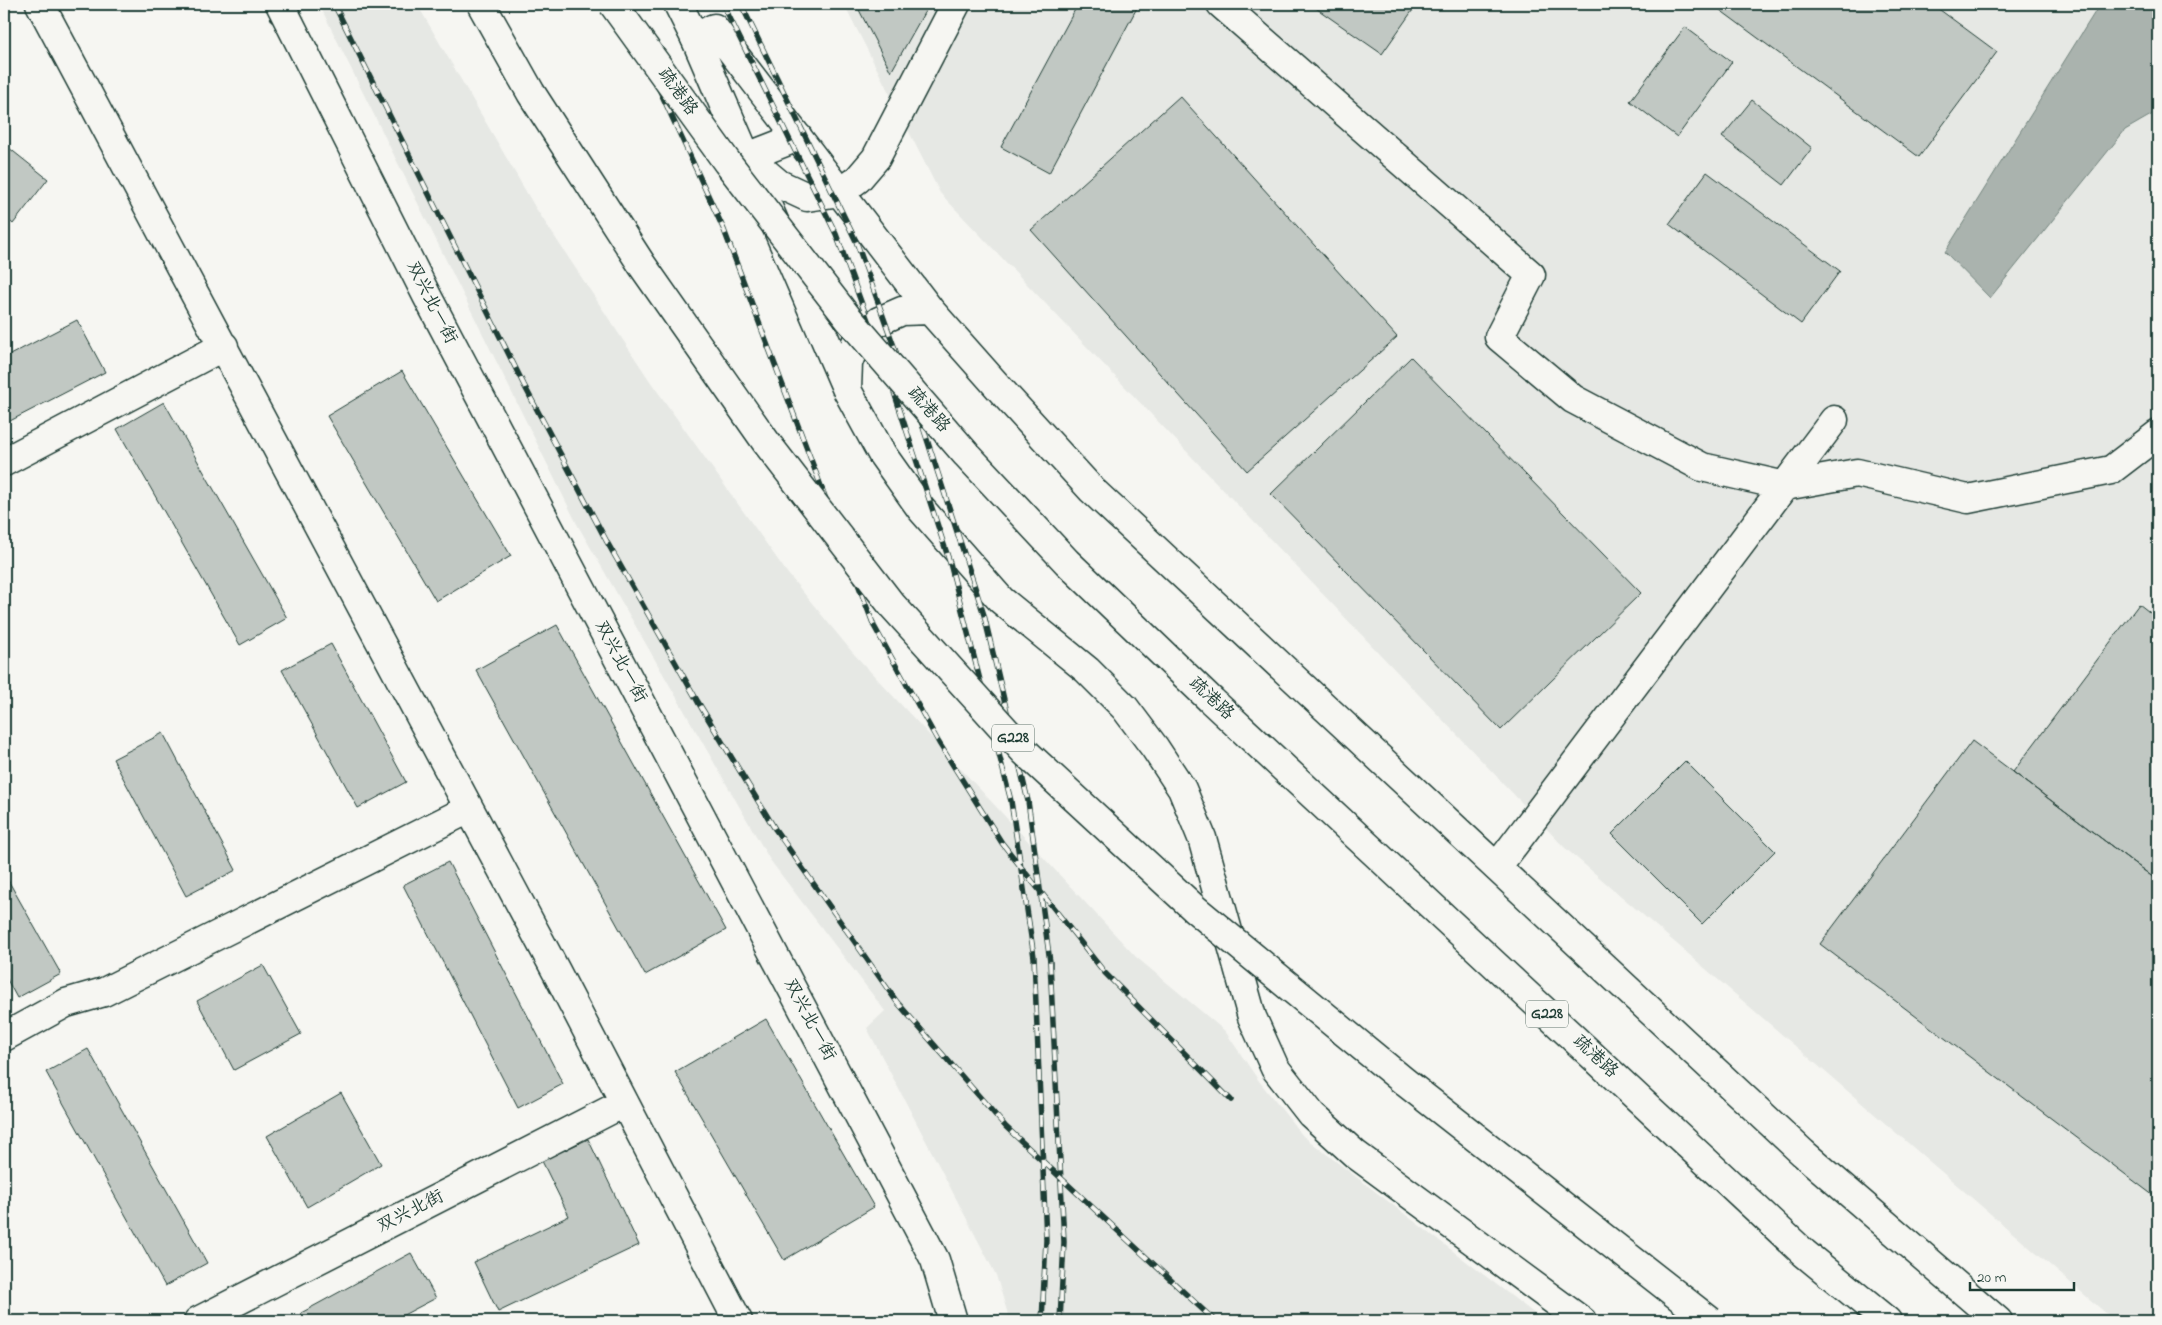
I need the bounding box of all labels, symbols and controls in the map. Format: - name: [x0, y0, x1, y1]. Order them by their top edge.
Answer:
- street label: 疏港路: [651, 63, 703, 121]
- street label: 双兴北一街: [399, 257, 463, 349]
- street label: 疏港路: [900, 381, 956, 439]
- street label: 双兴北一街: [587, 616, 653, 708]
- street label: 疏港路: [1182, 671, 1240, 727]
- road number: G228: [992, 724, 1034, 751]
- street label: 双兴北一街: [776, 974, 842, 1066]
- road number: G228: [1526, 1001, 1568, 1028]
- street label: 疏港路: [1566, 1029, 1624, 1085]
- street label: 双兴北街: [373, 1184, 449, 1240]
- scale bar: [1970, 1260, 2073, 1292]
- text: 20 m: [1977, 1267, 2007, 1289]

